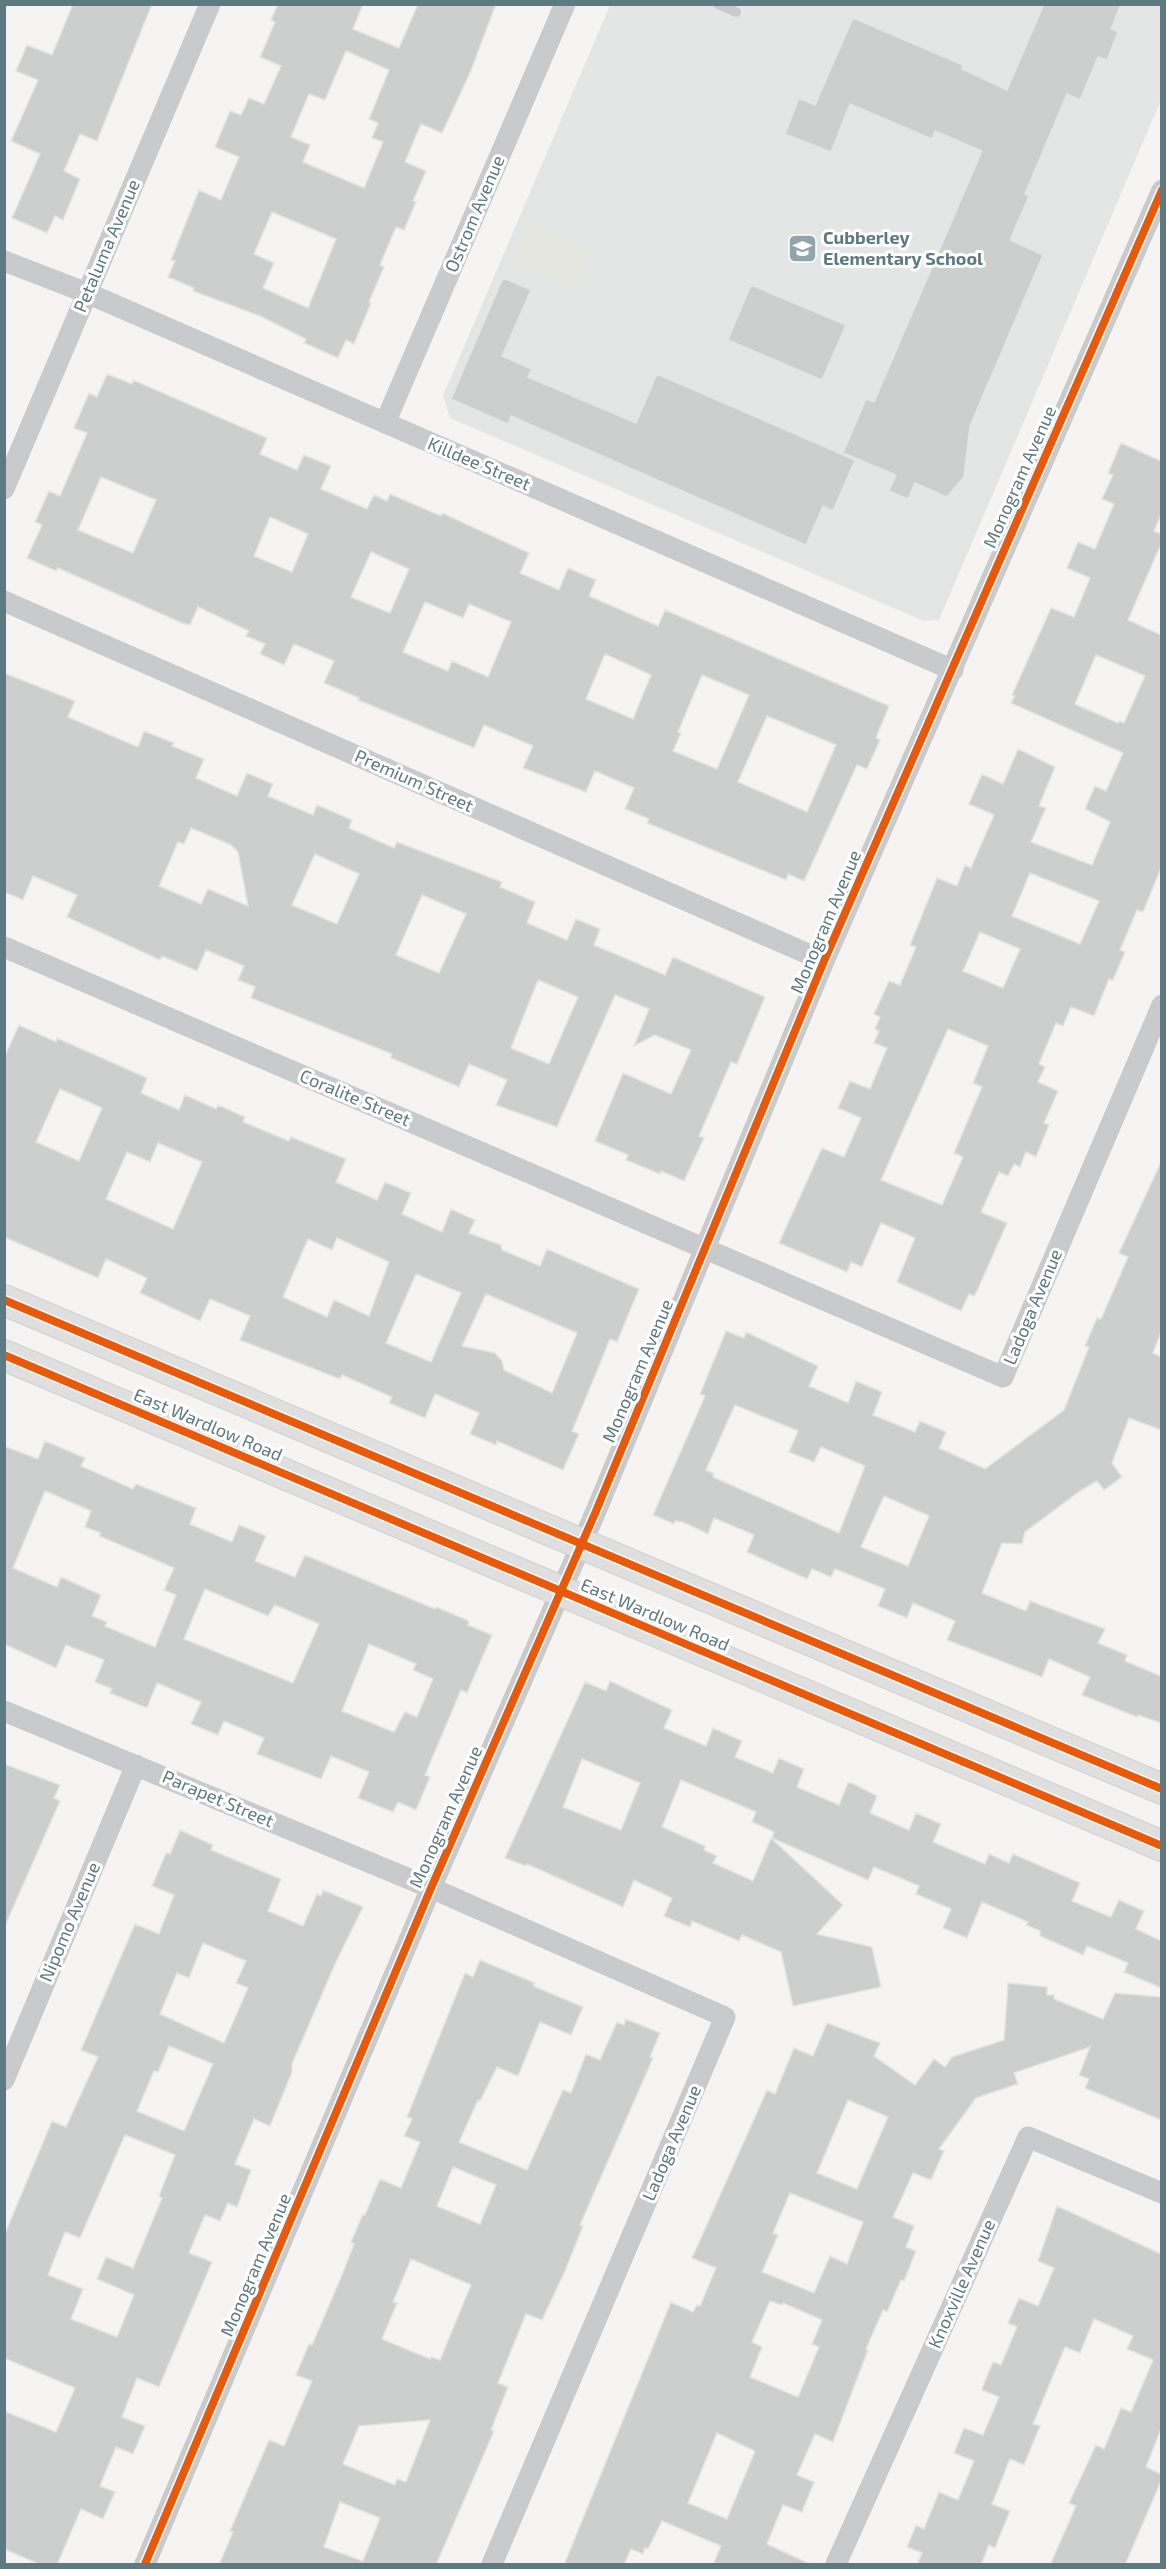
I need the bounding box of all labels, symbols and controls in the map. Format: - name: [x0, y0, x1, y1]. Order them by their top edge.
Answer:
- street label: Ostrom Avenue: [440, 152, 509, 275]
- street label: Petaluma Avenue: [68, 176, 144, 315]
- place label: Cubberley Elementary School: [823, 226, 983, 269]
- school or university icon: Cubberley Elementary School: [786, 232, 818, 264]
- street label: Monogram Avenue: [978, 402, 1060, 551]
- street label: Killdee Street: [425, 432, 534, 495]
- street label: Premium Street: [352, 744, 477, 816]
- street label: Monogram Avenue: [785, 847, 865, 997]
- street label: Coralite Street: [297, 1064, 414, 1130]
- street label: Ladoga Avenue: [998, 1246, 1066, 1368]
- street label: Monogram Avenue: [597, 1296, 677, 1446]
- street label: East Wardlow Road: [131, 1383, 286, 1465]
- street label: East Wardlow Road: [578, 1573, 733, 1655]
- street label: Monogram Avenue: [404, 1742, 486, 1891]
- street label: Parapet Street: [160, 1765, 277, 1831]
- street label: Nipomo Avenue: [34, 1859, 104, 1985]
- street label: Ladoga Avenue: [637, 2082, 705, 2204]
- street label: Monogram Avenue: [215, 2190, 295, 2340]
- street label: Knoxville Avenue: [923, 2216, 999, 2352]

